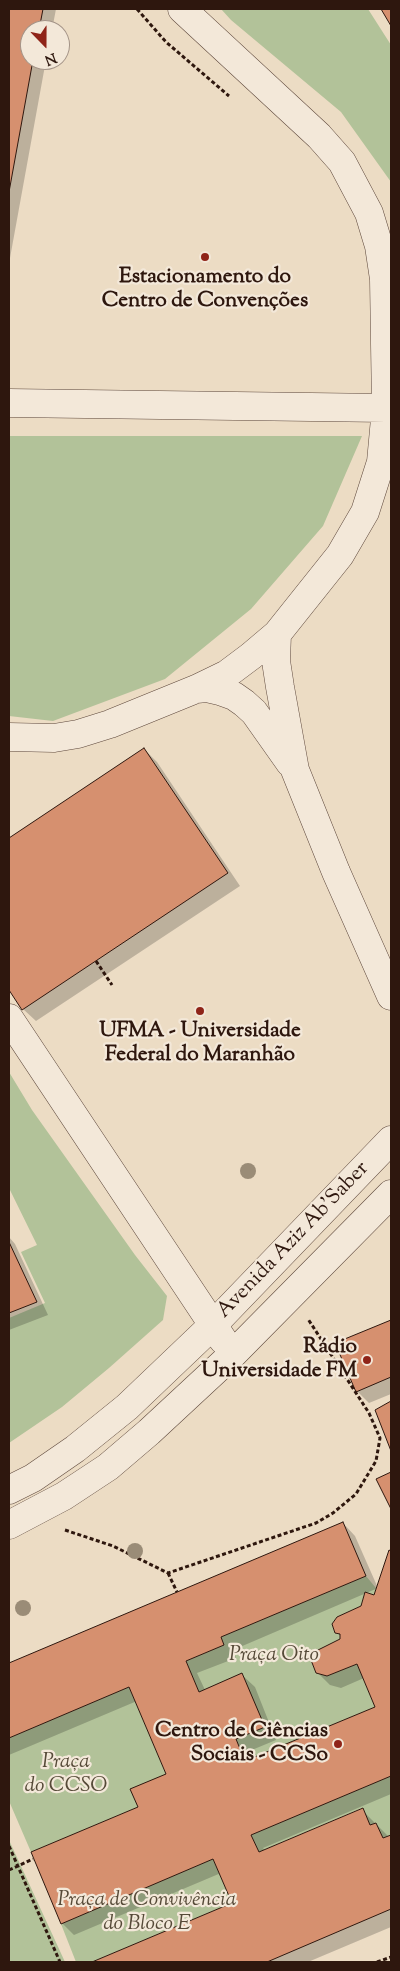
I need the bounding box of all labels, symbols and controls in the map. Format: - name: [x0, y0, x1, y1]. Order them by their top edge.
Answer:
- north arrow: [20, 20, 70, 70]
- text: N: [41, 47, 59, 69]
- marker: Estacionamento do Centro de Convenções: [199, 251, 211, 263]
- place label: Estacionamento do Centro de Convenções: [102, 265, 308, 315]
- marker: UFMA - Universidade Federal do Maranhão: [194, 1005, 206, 1017]
- place label: UFMA - Universidade Federal do Maranhão: [99, 1019, 301, 1069]
- street label: Avenida Aziz Ab'Saber: [213, 1157, 375, 1325]
- place label: Rádio Universidade FM: [201, 1335, 357, 1385]
- marker: Rádio Universidade FM: [361, 1354, 373, 1366]
- park label: Praça Oito: [229, 1643, 319, 1669]
- place label: Centro de Ciências Sociais - CCSo: [155, 1719, 328, 1769]
- marker: Centro de Ciências Sociais - CCSo: [332, 1738, 344, 1750]
- park label: Praça do CCSO: [25, 1750, 107, 1800]
- park label: Praça de Convivência do Bloco E: [58, 1888, 236, 1938]

